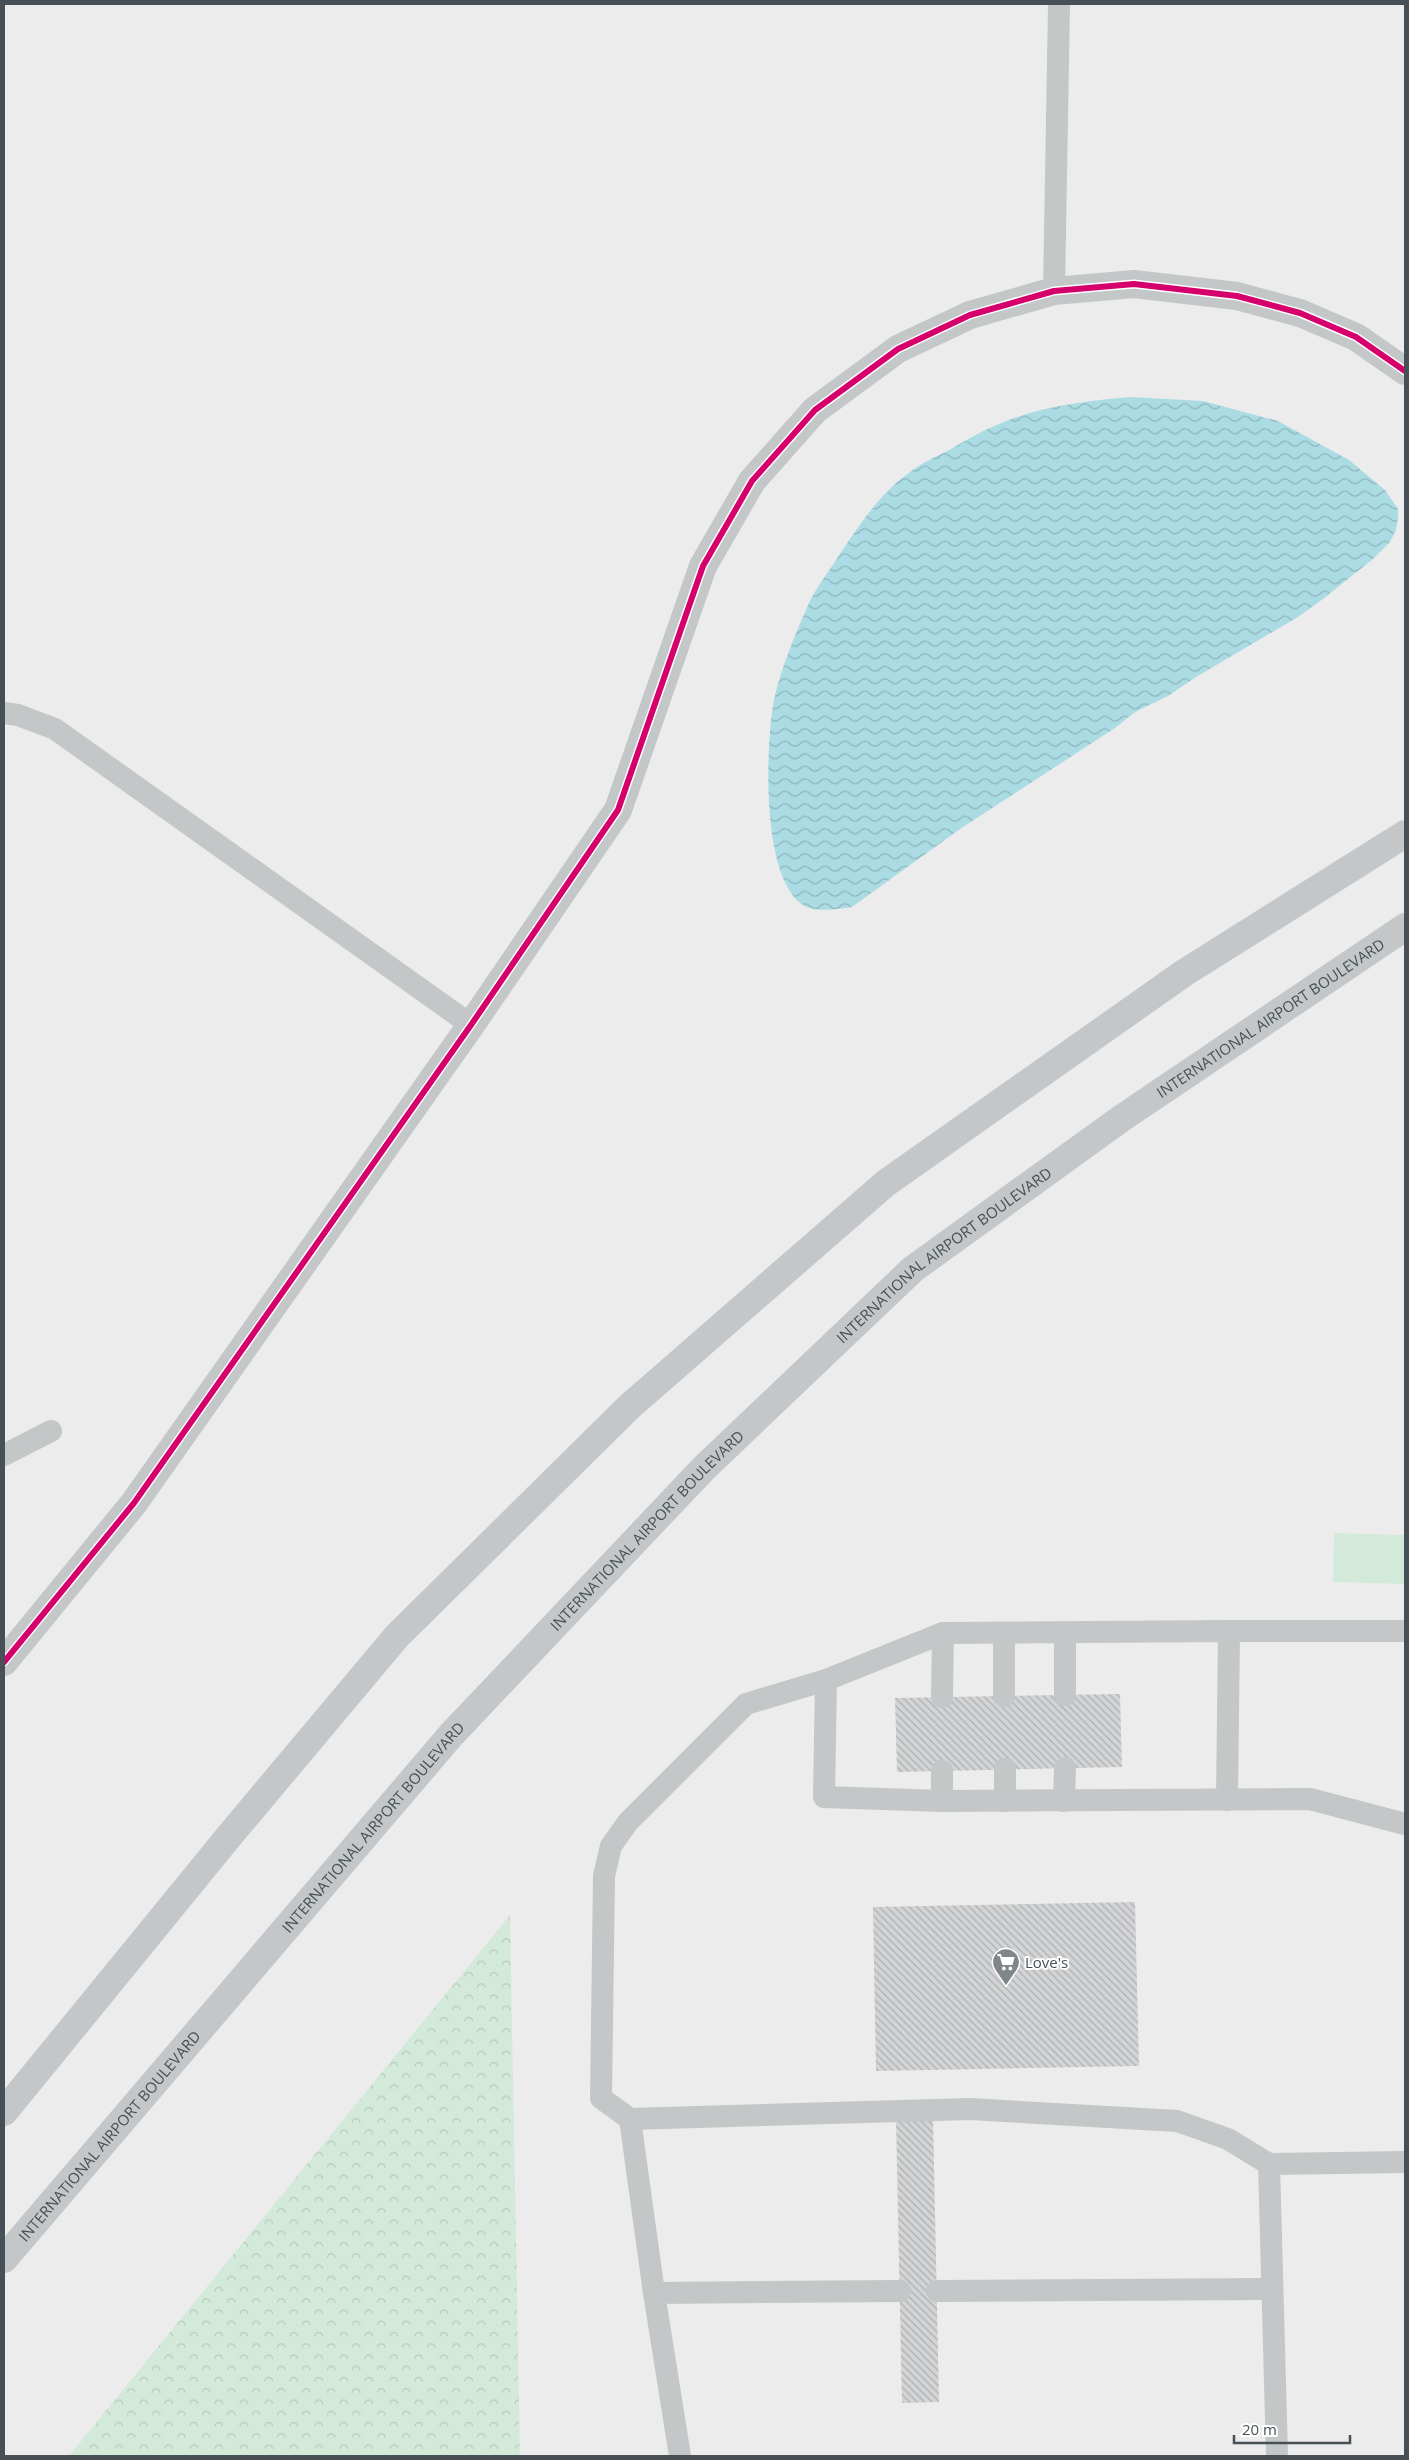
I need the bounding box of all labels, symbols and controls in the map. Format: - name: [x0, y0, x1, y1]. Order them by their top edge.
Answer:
- street label: INTERNATIONAL AIRPORT BOULEVARD: [1152, 934, 1388, 1102]
- street label: INTERNATIONAL AIRPORT BOULEVARD: [832, 1162, 1055, 1347]
- street label: INTERNATIONAL AIRPORT BOULEVARD: [545, 1426, 748, 1635]
- street label: INTERNATIONAL AIRPORT BOULEVARD: [277, 1717, 468, 1936]
- supermarket icon: Love's: [991, 1947, 1021, 1986]
- place label: Love's: [1025, 1952, 1068, 1972]
- street label: INTERNATIONAL AIRPORT BOULEVARD: [14, 2026, 205, 2245]
- scale bar: [1234, 2412, 1350, 2444]
- text: 20 m: [1242, 2419, 1277, 2439]

